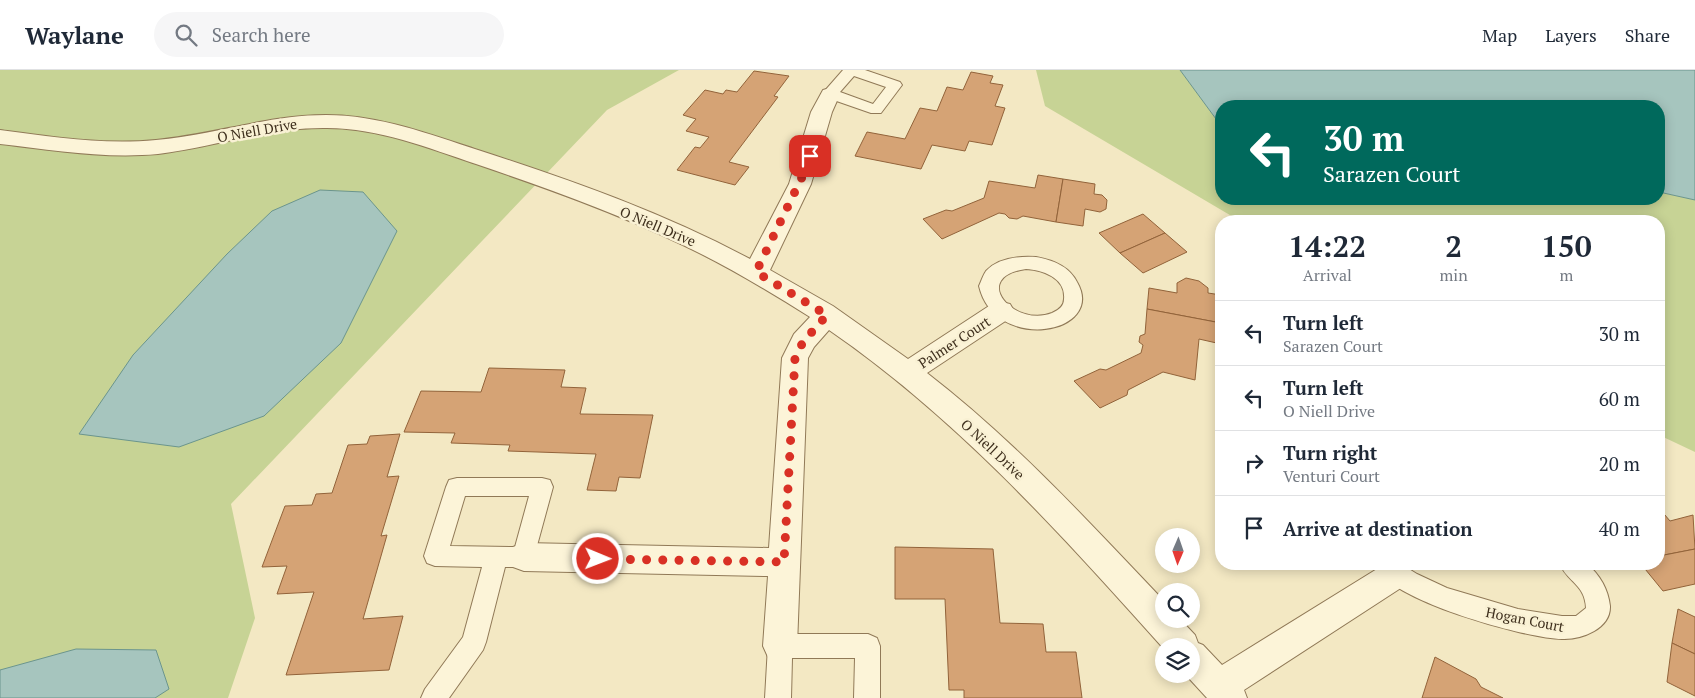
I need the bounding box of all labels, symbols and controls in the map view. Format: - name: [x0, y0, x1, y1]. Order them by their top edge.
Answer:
- search box: [154, 12, 504, 57]
- text: Waylane: [25, 19, 124, 51]
- icon: search: [172, 21, 200, 49]
- text: Search here: [212, 22, 311, 47]
- text: Map: [1482, 23, 1517, 47]
- text: Layers: [1545, 23, 1597, 47]
- text: Share: [1625, 23, 1670, 47]
- street label: O Niell Drive: [216, 114, 298, 146]
- text: 30 m: [1323, 115, 1404, 161]
- icon: left: [1240, 120, 1305, 185]
- pin: [789, 135, 831, 177]
- icon: arrive: [796, 142, 824, 170]
- text: Sarazen Court: [1323, 159, 1460, 188]
- street label: O Niell Drive: [617, 202, 699, 250]
- text: 14:22: [1288, 226, 1366, 266]
- text: 2: [1445, 226, 1462, 266]
- text: 150: [1541, 226, 1592, 266]
- text: Arrival: [1303, 264, 1352, 286]
- text: min: [1440, 264, 1468, 286]
- text: m: [1559, 264, 1573, 286]
- text: Turn left: [1283, 310, 1364, 335]
- street label: Palmer Court: [914, 311, 994, 372]
- icon: left: [1240, 319, 1268, 347]
- text: 30 m: [1599, 321, 1640, 346]
- text: Sarazen Court: [1283, 335, 1383, 357]
- text: Turn left: [1283, 375, 1364, 400]
- icon: left: [1240, 384, 1268, 412]
- text: 60 m: [1599, 386, 1640, 411]
- text: O Niell Drive: [1283, 400, 1375, 422]
- street label: O Niell Drive: [957, 415, 1029, 483]
- text: Turn right: [1283, 440, 1377, 465]
- icon: right: [1240, 449, 1268, 477]
- text: 20 m: [1599, 451, 1640, 476]
- text: Venturi Court: [1283, 465, 1380, 487]
- icon: arrive: [1240, 514, 1268, 542]
- text: Arrive at destination: [1283, 516, 1472, 541]
- text: 40 m: [1599, 516, 1640, 541]
- north arrow: [1155, 528, 1200, 572]
- map controls: [1155, 528, 1200, 683]
- position arrow: [571, 532, 623, 584]
- button: search: [1155, 583, 1200, 628]
- street label: Hogan Court: [1484, 602, 1566, 636]
- button: layers: [1155, 638, 1200, 683]

